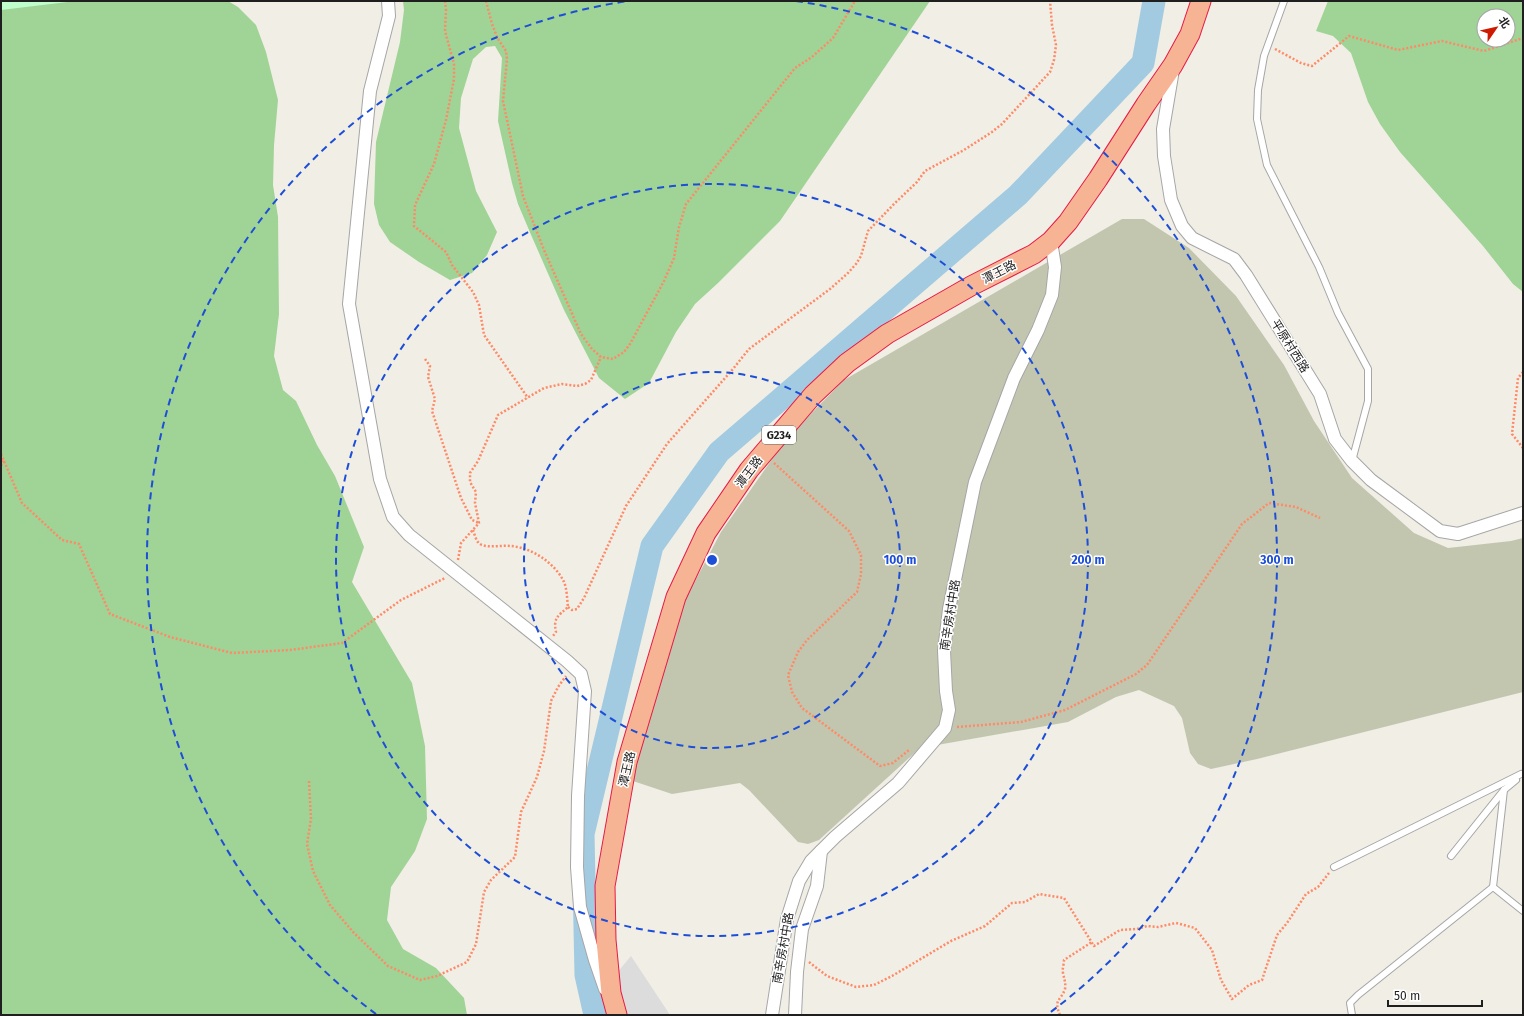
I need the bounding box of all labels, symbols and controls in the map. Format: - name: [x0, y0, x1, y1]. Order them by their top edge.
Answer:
- north arrow: [1476, 8, 1516, 48]
- text: 北: [1495, 14, 1512, 31]
- street label: 潭王路: [980, 258, 1018, 286]
- street label: 平原村西路: [1268, 317, 1312, 375]
- road number: G234: [762, 426, 796, 444]
- street label: 潭王路: [733, 453, 765, 491]
- centre of rings: [705, 553, 719, 567]
- text: 100 m: [884, 553, 916, 567]
- text: 200 m: [1071, 553, 1105, 567]
- text: 300 m: [1259, 553, 1294, 567]
- street label: 南辛房村中路: [937, 578, 963, 652]
- street label: 潭王路: [616, 750, 638, 788]
- street label: 南辛房村中路: [770, 911, 796, 985]
- scale bar: [1388, 982, 1482, 1008]
- text: 50 m: [1394, 989, 1420, 1003]

